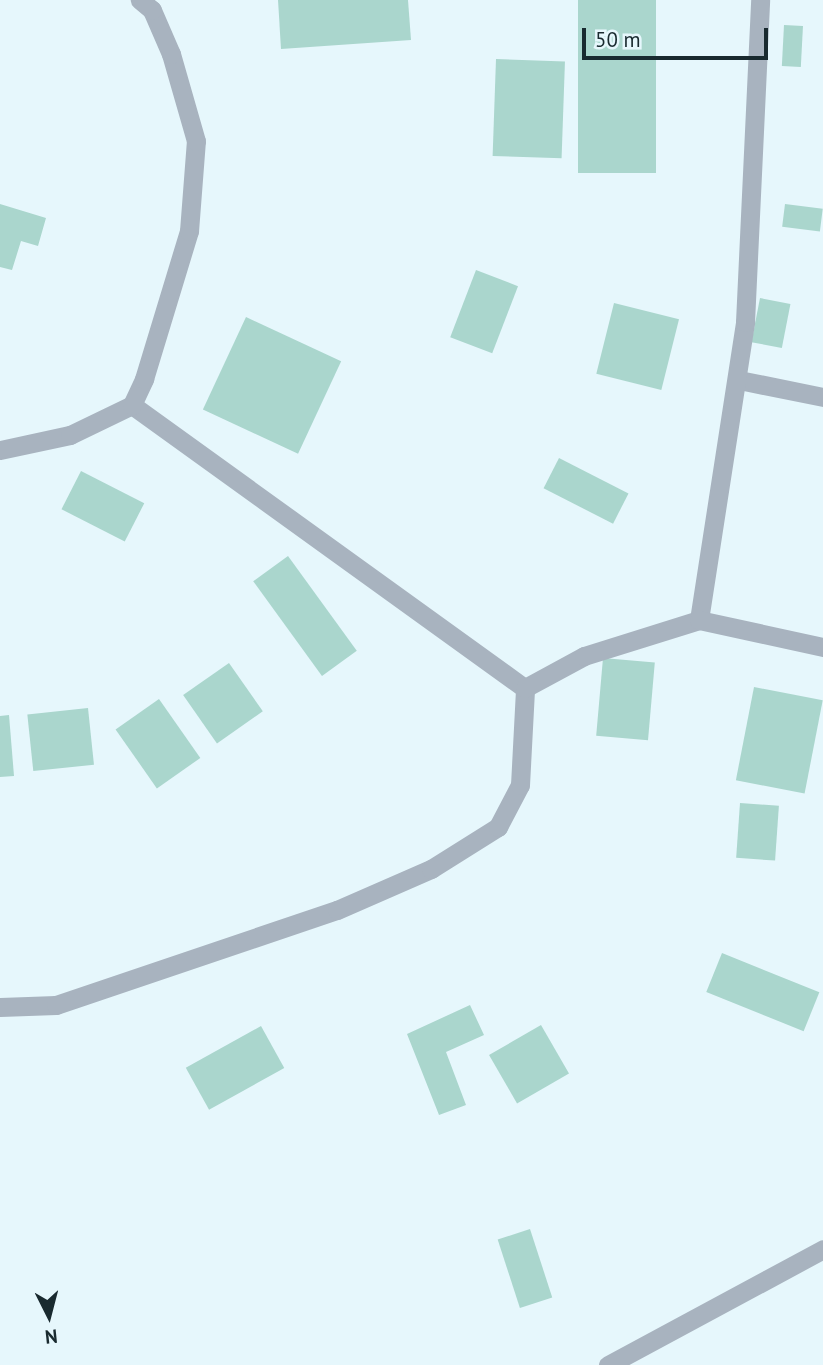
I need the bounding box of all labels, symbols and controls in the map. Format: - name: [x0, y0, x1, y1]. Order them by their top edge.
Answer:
- scale bar: [585, 14, 770, 58]
- text: 50 m: [595, 26, 641, 53]
- north arrow: [14, 1281, 84, 1351]
- text: N: [44, 1324, 59, 1349]

